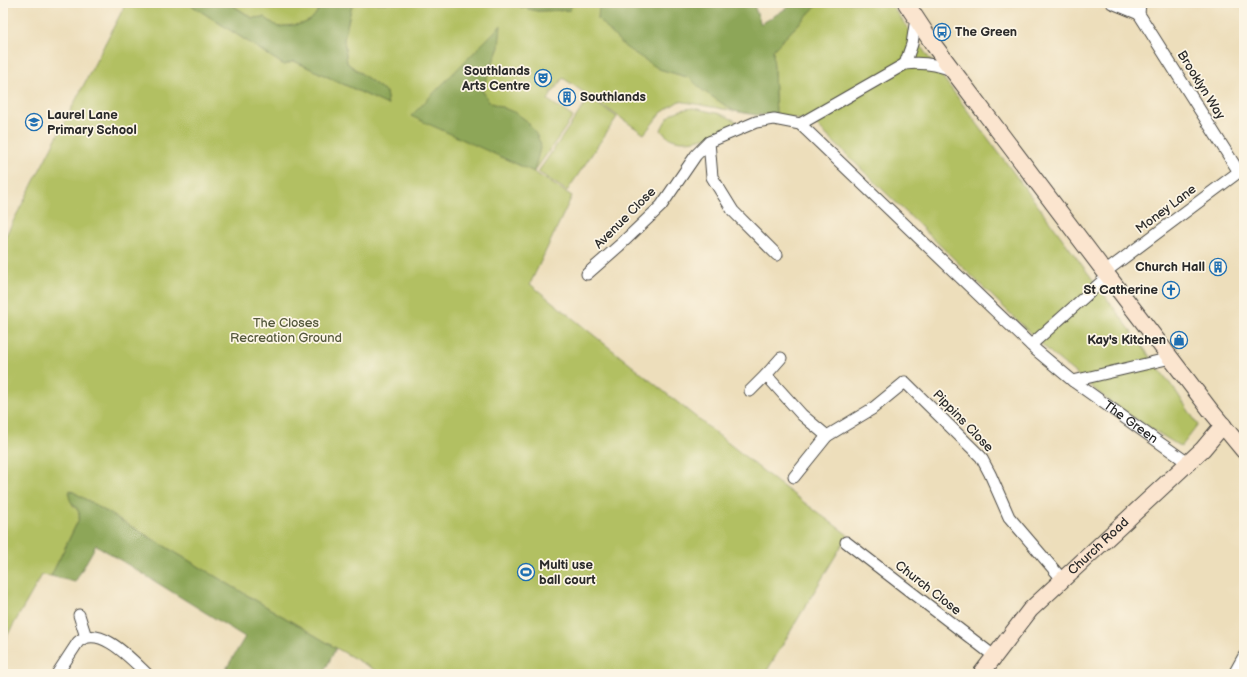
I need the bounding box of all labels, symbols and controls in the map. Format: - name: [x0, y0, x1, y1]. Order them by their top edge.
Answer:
- bus stop icon: The Green: [932, 22, 952, 42]
- place label: The Green: [955, 24, 1017, 40]
- street label: Brooklyn Way: [1174, 48, 1228, 122]
- place label: Southlands Arts Centre: [461, 63, 531, 94]
- theatre icon: Southlands Arts Centre: [533, 68, 553, 88]
- building icon: Southlands: [557, 87, 577, 107]
- place label: Southlands: [580, 89, 646, 105]
- place label: Laurel Lane Primary School: [47, 107, 137, 138]
- school or university icon: Laurel Lane Primary School: [24, 112, 44, 132]
- street label: Money Lane: [1133, 181, 1200, 237]
- street label: Avenue Close: [591, 184, 659, 252]
- building icon: Church Hall: [1208, 257, 1228, 277]
- place label: Church Hall: [1135, 259, 1205, 275]
- church icon: St Catherine: [1161, 280, 1181, 300]
- place label: St Catherine: [1084, 282, 1159, 298]
- park label: The Closes Recreation Ground: [230, 315, 342, 346]
- shop icon: Kay's Kitchen: [1169, 330, 1189, 350]
- place label: Kay's Kitchen: [1087, 332, 1166, 348]
- street label: Pippins Close: [929, 387, 997, 456]
- street label: The Green: [1101, 397, 1161, 447]
- street label: Church Road: [1065, 514, 1132, 579]
- place label: Multi use ball court: [539, 557, 596, 588]
- street label: Church Close: [892, 557, 964, 619]
- sports icon: Multi use ball court: [516, 562, 536, 582]

